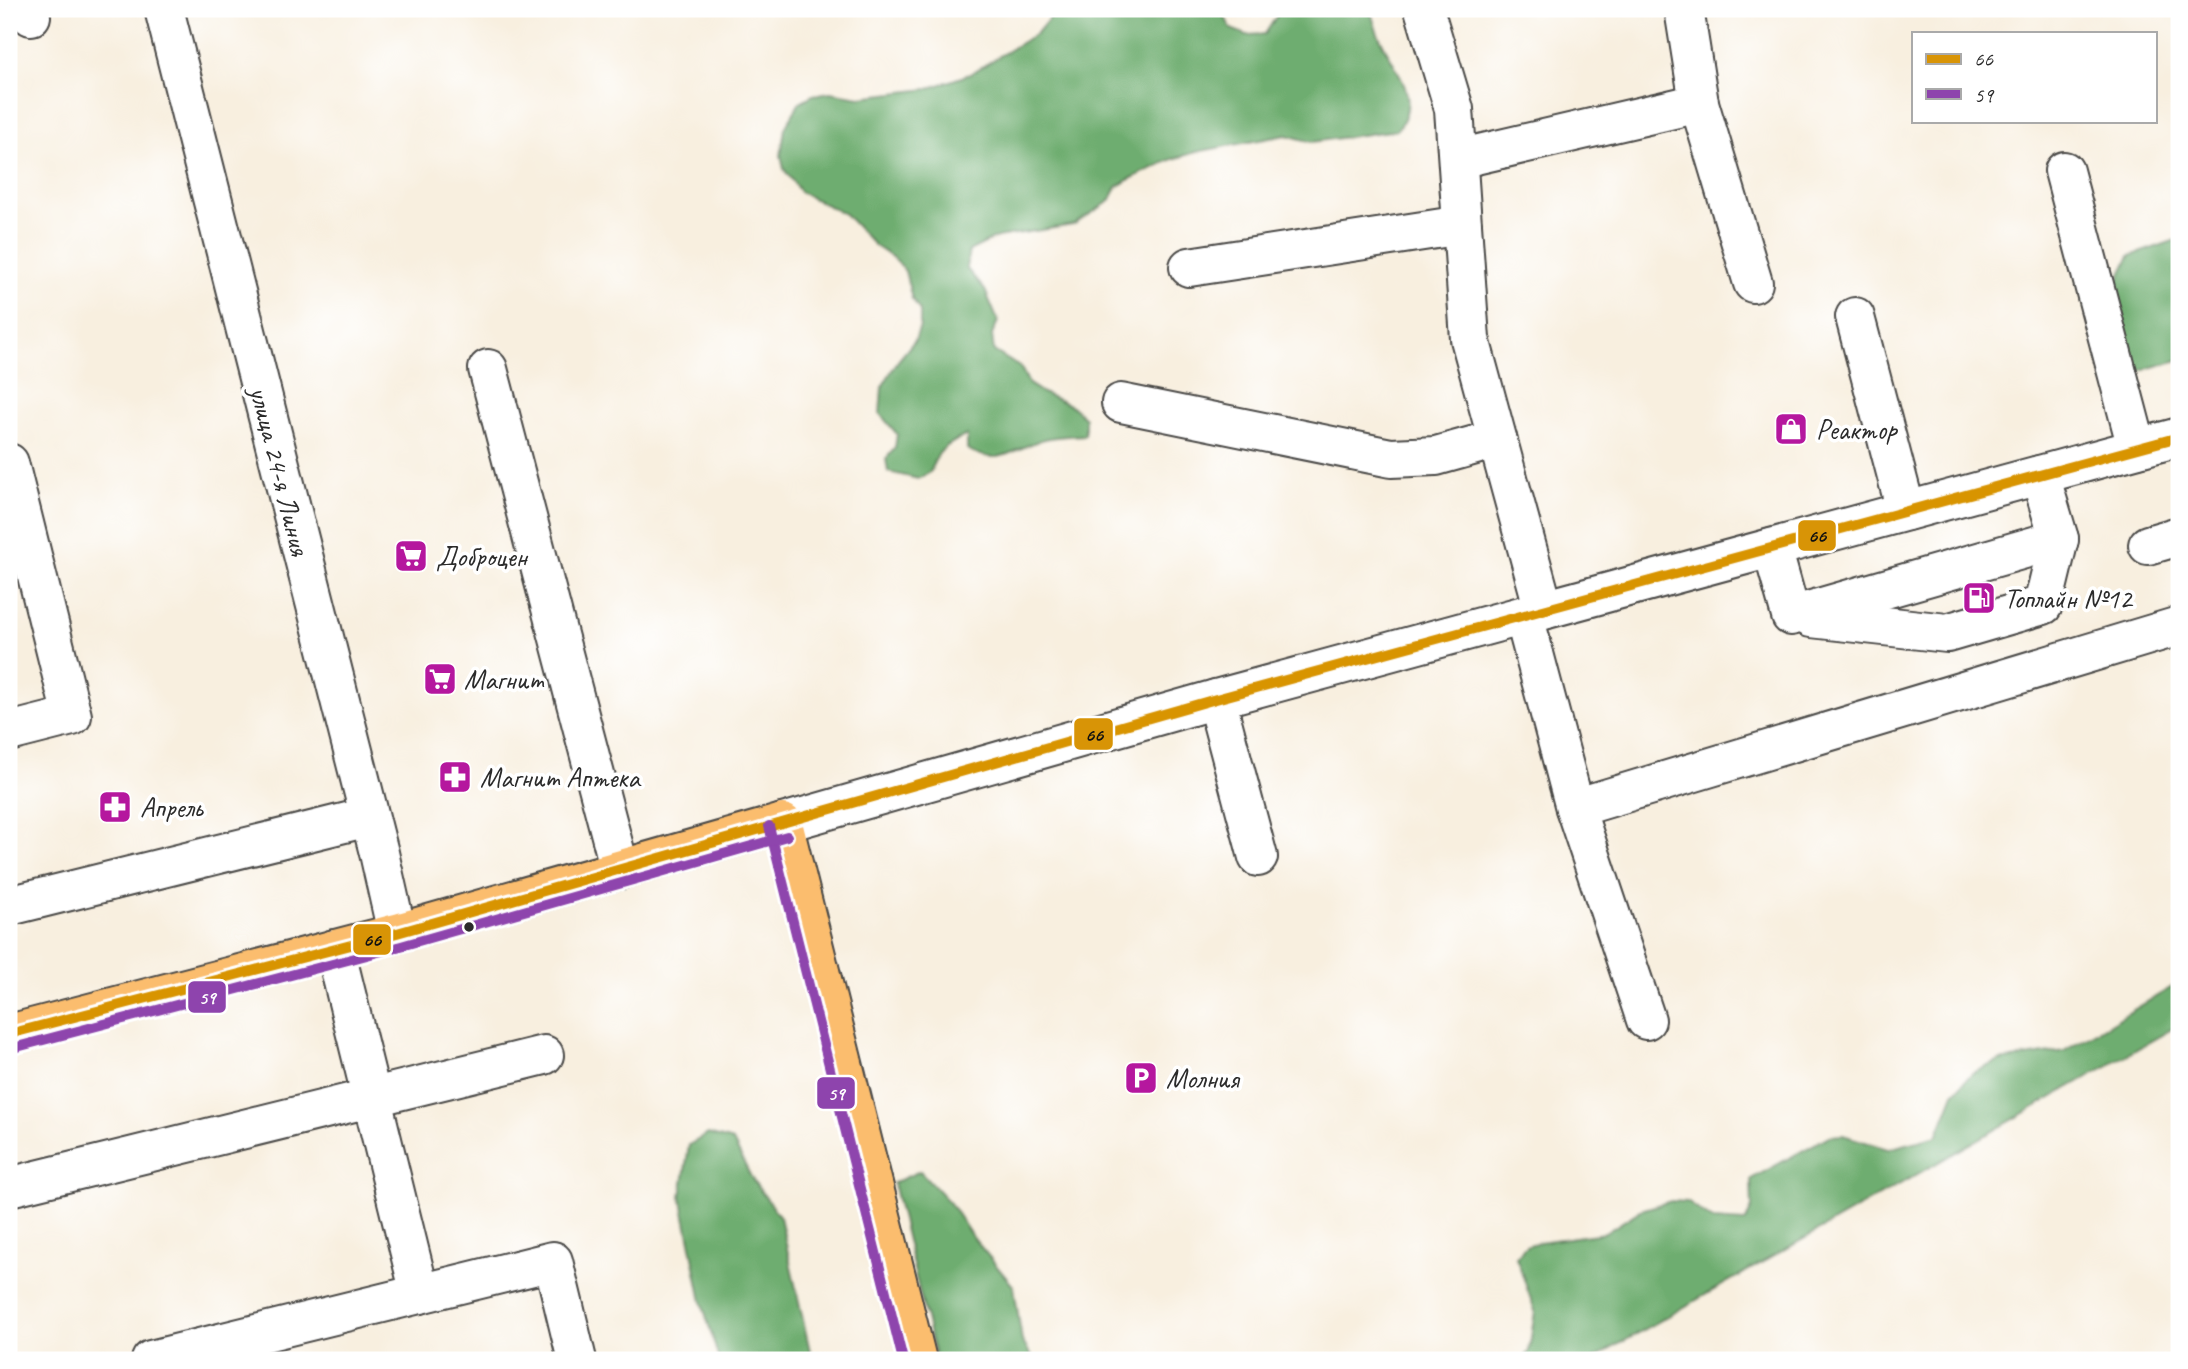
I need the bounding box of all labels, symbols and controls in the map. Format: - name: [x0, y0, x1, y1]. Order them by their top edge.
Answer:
- legend: [1912, 32, 2156, 122]
- text: 66: [1974, 46, 1993, 72]
- text: 59: [1974, 82, 1994, 108]
- street label: улица 24-я Линия: [242, 381, 318, 560]
- shop icon: Реактор: [1772, 410, 1810, 448]
- place label: Реактор: [1816, 412, 1899, 447]
- line badge: 66: [1797, 519, 1837, 552]
- text: 66: [1808, 524, 1828, 548]
- supermarket icon: Доброцен: [392, 537, 430, 575]
- place label: Доброцен: [436, 539, 529, 574]
- fuel station icon: Топлайн №12: [1960, 579, 1998, 617]
- place label: Топлайн №12: [2004, 581, 2134, 616]
- supermarket icon: Магнит: [421, 660, 459, 698]
- place label: Магнит: [464, 662, 545, 697]
- line badge: 66: [1073, 717, 1114, 751]
- text: 66: [1085, 723, 1105, 747]
- pharmacy icon: Магнит Аптека: [436, 758, 474, 796]
- place label: Магнит Аптека: [480, 760, 642, 795]
- pharmacy icon: Апрель: [96, 788, 134, 826]
- place label: Апрель: [140, 790, 204, 825]
- unlabelled marker: [462, 920, 476, 934]
- line badge: 66: [352, 923, 392, 956]
- text: 66: [363, 928, 383, 952]
- line badge: 59: [187, 980, 227, 1014]
- text: 59: [199, 986, 218, 1010]
- parking icon: Молния: [1122, 1059, 1160, 1097]
- place label: Молния: [1166, 1061, 1241, 1096]
- line badge: 59: [816, 1076, 856, 1110]
- text: 59: [828, 1082, 847, 1106]

